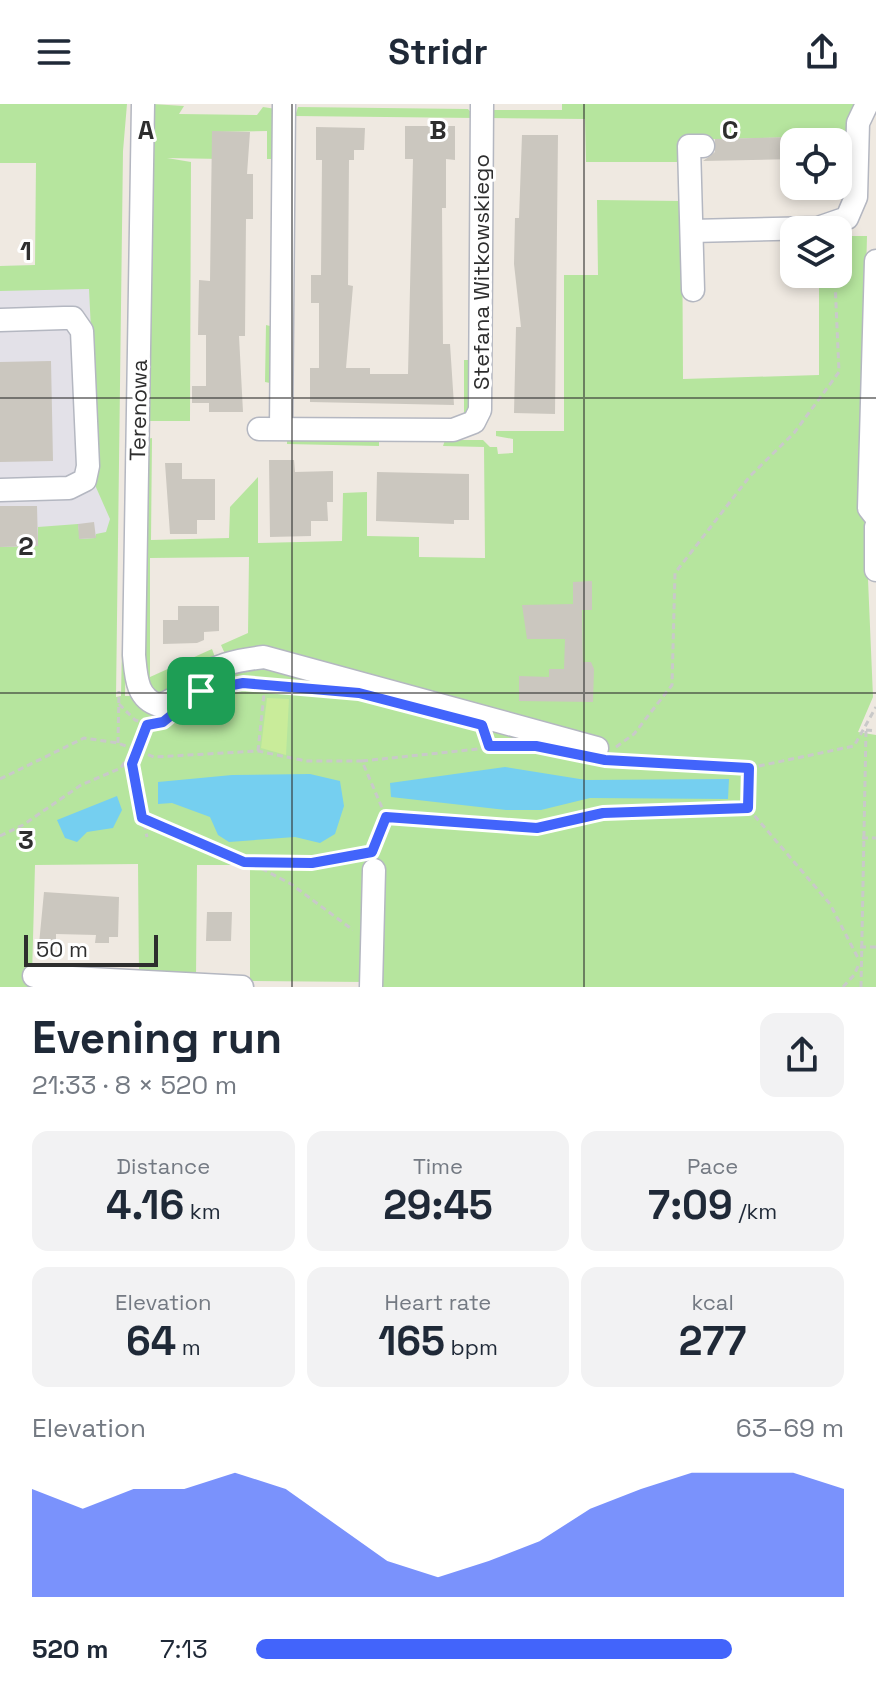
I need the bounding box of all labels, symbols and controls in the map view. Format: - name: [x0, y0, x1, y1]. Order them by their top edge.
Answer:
- text: Stridr: [388, 29, 488, 75]
- icon: menu: [32, 30, 76, 74]
- icon: share: [800, 30, 844, 74]
- text: A: [138, 113, 155, 147]
- text: B: [429, 113, 447, 147]
- text: C: [722, 113, 738, 147]
- map controls: [780, 128, 852, 288]
- button: locate: [780, 128, 852, 200]
- street label: Stefana Witkowskiego: [467, 154, 495, 390]
- button: layers: [780, 216, 852, 288]
- text: 1: [20, 234, 32, 268]
- street label: Terenowa: [123, 359, 153, 461]
- text: 2: [18, 529, 34, 563]
- pin: [167, 657, 235, 725]
- icon: arrive: [179, 669, 223, 713]
- text: 3: [18, 823, 34, 857]
- scale bar: [24, 931, 158, 967]
- text: 50 m: [36, 935, 88, 963]
- text: Evening run: [32, 1010, 282, 1066]
- button: share: [760, 1013, 844, 1097]
- text: 21:33 · 8 × 520 m: [32, 1068, 237, 1102]
- text: Distance: [116, 1152, 210, 1180]
- text: Time: [413, 1152, 463, 1180]
- text: Pace: [687, 1152, 738, 1180]
- text: 4.16: [106, 1180, 184, 1231]
- text: 29:45: [383, 1180, 493, 1231]
- text: 7:09: [648, 1180, 733, 1231]
- text: km: [184, 1197, 221, 1225]
- text: /km: [733, 1197, 777, 1225]
- text: Elevation: [115, 1288, 212, 1316]
- text: Heart rate: [385, 1288, 491, 1316]
- text: kcal: [691, 1288, 734, 1316]
- text: 64: [126, 1316, 176, 1367]
- text: 165: [378, 1316, 445, 1367]
- text: 277: [679, 1316, 747, 1367]
- text: m: [176, 1333, 201, 1361]
- text: bpm: [445, 1333, 498, 1361]
- text: Elevation: [32, 1411, 146, 1445]
- text: 63–69 m: [736, 1411, 844, 1445]
- text: 520 m: [32, 1632, 109, 1666]
- text: 7:13: [160, 1632, 208, 1666]

